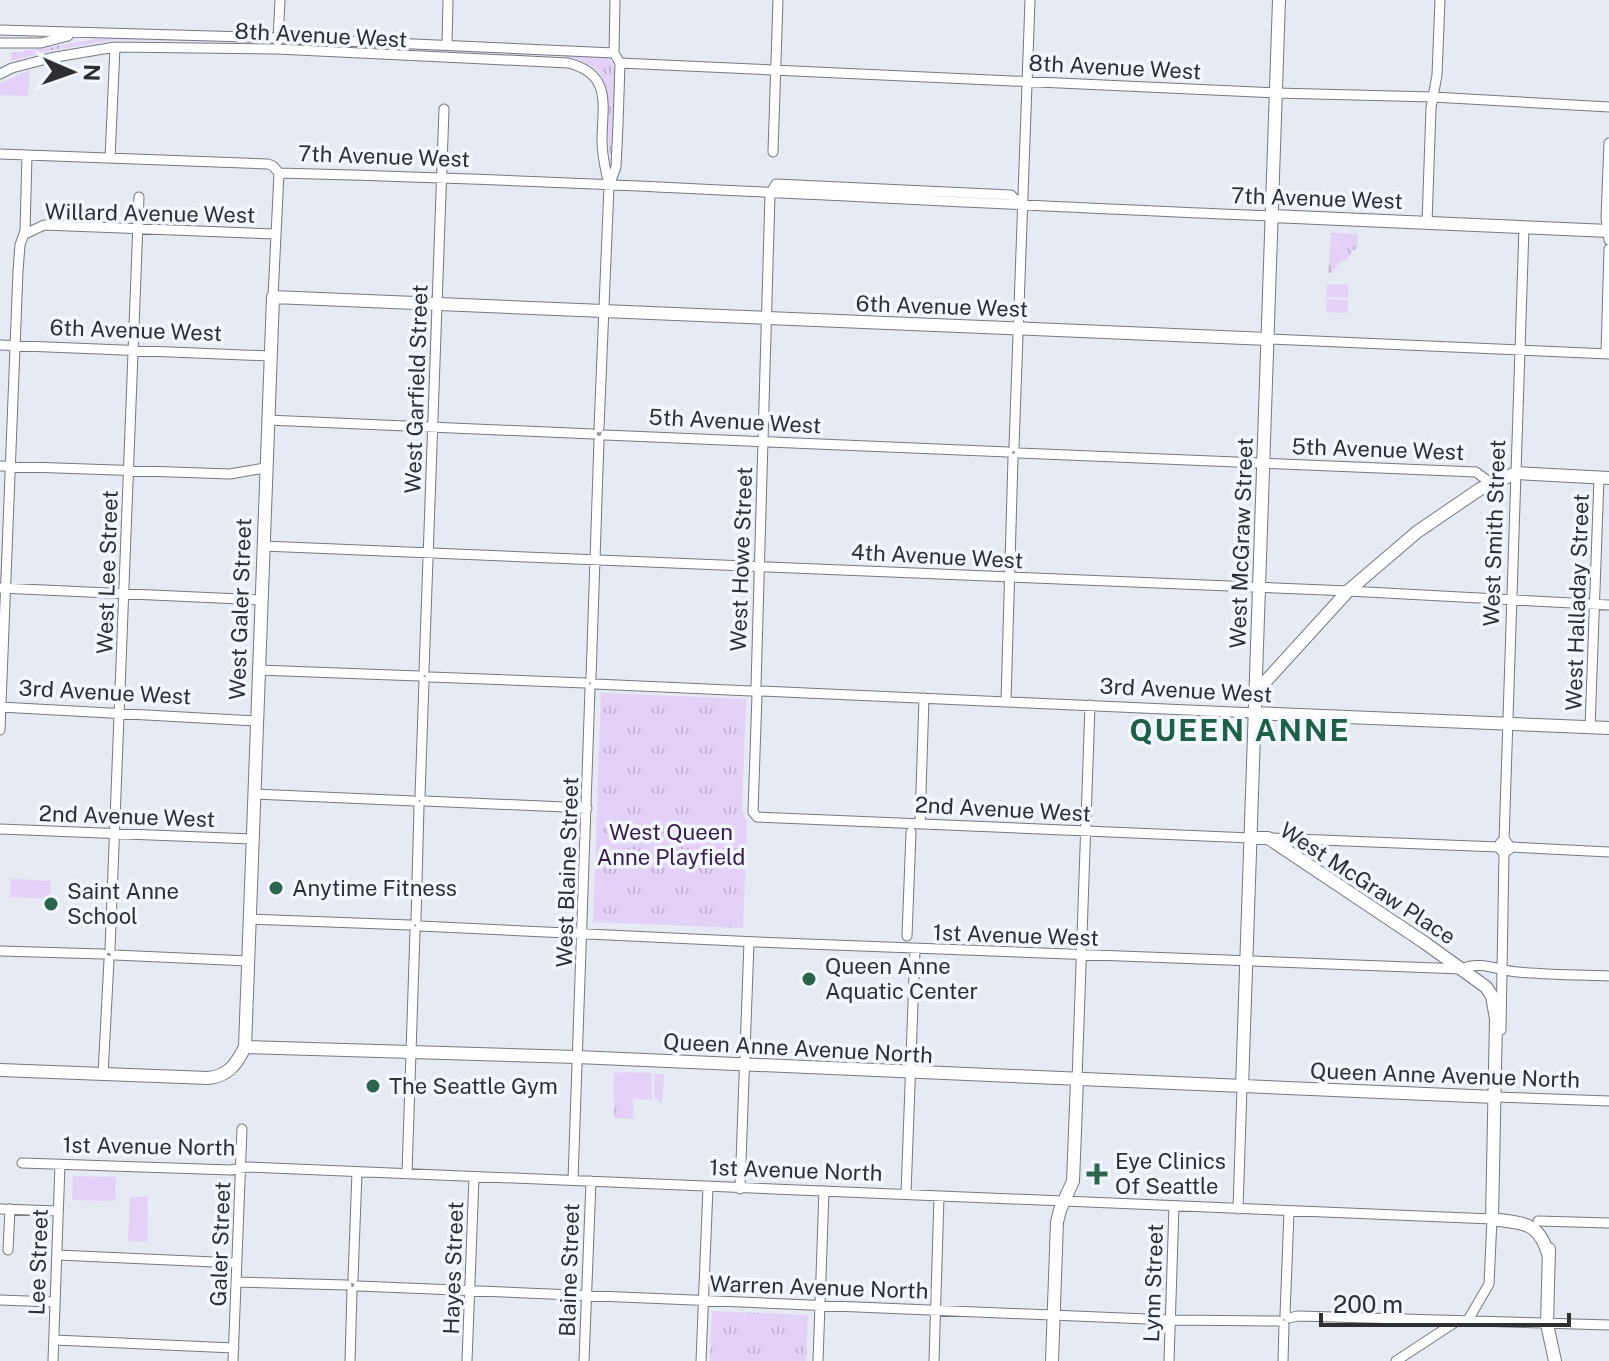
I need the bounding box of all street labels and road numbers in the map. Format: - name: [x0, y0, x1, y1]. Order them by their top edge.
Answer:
- street label: 8th Avenue West: [234, 17, 408, 53]
- street label: 8th Avenue West: [1028, 49, 1202, 85]
- street label: 7th Avenue West: [298, 140, 470, 172]
- street label: 7th Avenue West: [1231, 182, 1403, 214]
- street label: Willard Avenue West: [45, 198, 255, 228]
- street label: West Garfield Street: [399, 284, 433, 494]
- street label: 6th Avenue West: [855, 290, 1029, 322]
- street label: 6th Avenue West: [49, 314, 223, 346]
- street label: 5th Avenue West: [648, 403, 822, 439]
- street label: 5th Avenue West: [1291, 433, 1465, 465]
- street label: West McGraw Street: [1224, 437, 1258, 649]
- street label: West Smith Street: [1478, 439, 1510, 627]
- street label: West Howe Street: [725, 466, 757, 652]
- street label: West Lee Street: [91, 490, 123, 654]
- street label: West Halladay Street: [1560, 493, 1594, 711]
- street label: West Galer Street: [224, 517, 256, 701]
- street label: 4th Avenue West: [850, 539, 1024, 573]
- street label: 3rd Avenue West: [1099, 672, 1273, 708]
- street label: 3rd Avenue West: [18, 674, 192, 710]
- street label: West Blaine Street: [551, 776, 583, 968]
- street label: 2nd Avenue West: [914, 791, 1092, 827]
- street label: 2nd Avenue West: [38, 800, 216, 832]
- street label: West McGraw Place: [1275, 817, 1461, 949]
- street label: 1st Avenue West: [933, 919, 1099, 951]
- street label: Queen Anne Avenue North: [662, 1028, 934, 1068]
- street label: Queen Anne Avenue North: [1310, 1057, 1580, 1093]
- street label: 1st Avenue North: [62, 1131, 236, 1161]
- street label: 1st Avenue North: [709, 1154, 883, 1186]
- street label: Galer Street: [205, 1181, 235, 1307]
- street label: Hayes Street: [438, 1201, 468, 1335]
- street label: Blaine Street: [554, 1203, 584, 1337]
- street label: Lee Street: [23, 1208, 53, 1316]
- street label: Lynn Street: [1138, 1223, 1168, 1343]
- street label: Warren Avenue North: [709, 1270, 929, 1304]

